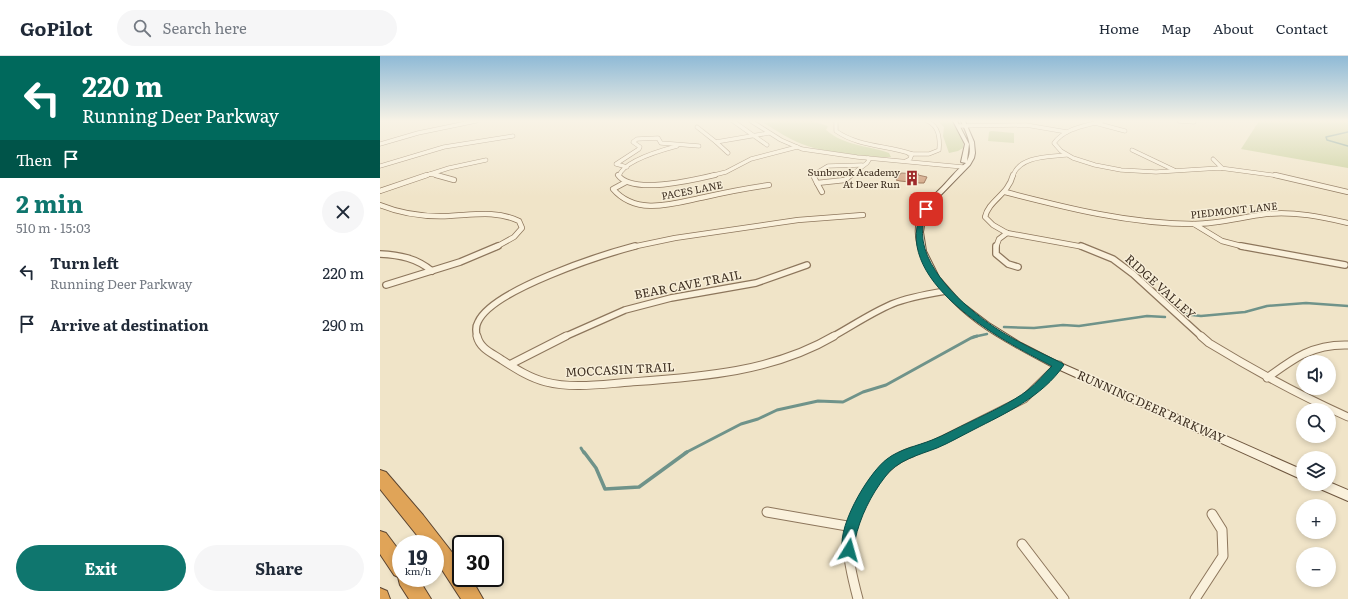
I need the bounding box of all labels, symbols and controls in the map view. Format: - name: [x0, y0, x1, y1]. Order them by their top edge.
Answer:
- search box: [117, 10, 397, 46]
- text: GoPilot: [20, 14, 93, 42]
- text: Search here: [163, 16, 247, 39]
- icon: search: [131, 17, 153, 39]
- text: Home: [1099, 18, 1139, 38]
- text: Map: [1161, 18, 1191, 38]
- text: About: [1213, 18, 1254, 38]
- text: Contact: [1276, 18, 1328, 38]
- text: 220 m: [82, 64, 163, 106]
- icon: left: [16, 72, 68, 124]
- text: Running Deer Parkway: [82, 102, 279, 129]
- text: Then: [16, 148, 52, 171]
- icon: arrive: [60, 148, 82, 170]
- place label: Sunbrook Academy At Deer Run: [808, 164, 900, 191]
- building icon: Sunbrook Academy At Deer Run: [903, 169, 921, 187]
- street label: PACES LANE: [660, 176, 724, 203]
- text: 2 min: [16, 185, 83, 220]
- button: close: [322, 191, 364, 233]
- pin: [909, 192, 943, 226]
- street label: PIEDMONT LANE: [1190, 197, 1278, 222]
- icon: arrive: [915, 198, 937, 220]
- text: 510 m · 15:03: [16, 218, 91, 237]
- street label: RIDGE VALLEY: [1121, 250, 1200, 323]
- text: Turn left: [50, 251, 119, 274]
- icon: left: [16, 261, 38, 283]
- text: 220 m: [323, 261, 364, 284]
- street label: BEAR CAVE TRAIL: [633, 265, 743, 303]
- text: Running Deer Parkway: [50, 274, 192, 293]
- icon: arrive: [16, 313, 38, 335]
- text: Arrive at destination: [50, 313, 209, 336]
- text: 290 m: [322, 313, 364, 336]
- map controls: [1296, 355, 1336, 587]
- button: sound: [1296, 355, 1336, 395]
- street label: MOCCASIN TRAIL: [565, 357, 675, 381]
- street label: RUNNING DEER PARKWAY: [1074, 365, 1229, 447]
- button: search: [1296, 403, 1336, 443]
- button: layers: [1296, 451, 1336, 491]
- button: +: [1296, 499, 1336, 539]
- position arrow: [828, 529, 870, 571]
- speed limit sign: 30: [452, 535, 504, 587]
- text: 19: [408, 541, 428, 571]
- button: Exit: [16, 545, 186, 591]
- button: Share: [194, 545, 364, 591]
- button: −: [1296, 547, 1336, 587]
- text: km/h: [405, 563, 431, 578]

